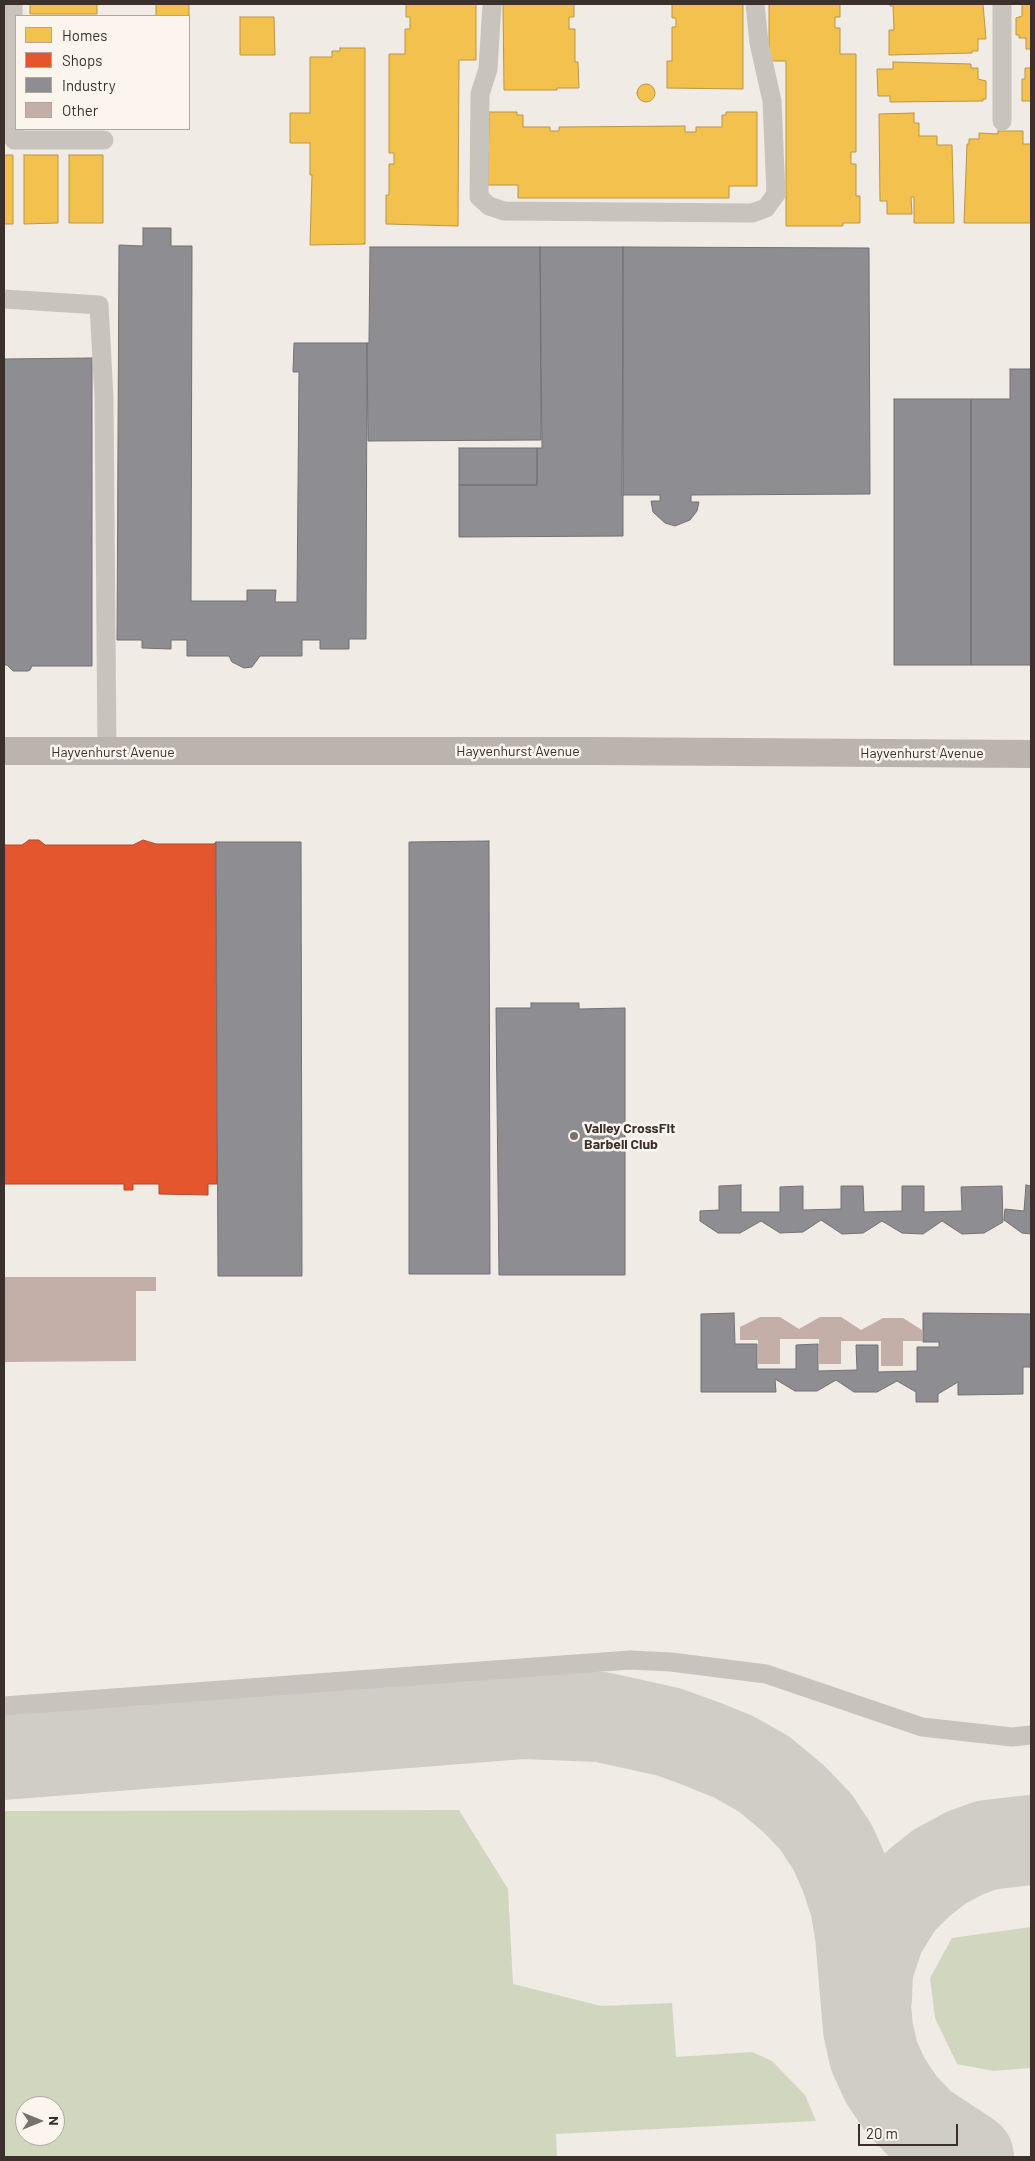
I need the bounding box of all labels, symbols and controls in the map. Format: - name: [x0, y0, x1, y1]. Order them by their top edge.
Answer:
- legend: [15, 15, 190, 130]
- text: Homes: [62, 26, 107, 44]
- text: Shops: [62, 51, 102, 69]
- text: Industry: [62, 76, 116, 94]
- text: Other: [62, 101, 98, 119]
- street label: Hayvenhurst Avenue: [456, 743, 580, 759]
- street label: Hayvenhurst Avenue: [51, 744, 175, 760]
- street label: Hayvenhurst Avenue: [860, 745, 984, 761]
- place label: Valley CrossFit Barbell Club: [584, 1120, 675, 1152]
- marker: Valley CrossFit Barbell Club: [568, 1130, 580, 1142]
- north arrow: [15, 2096, 65, 2146]
- scale bar: [860, 2114, 960, 2146]
- text: N: [46, 2116, 63, 2126]
- text: 20 m: [866, 2124, 898, 2142]

